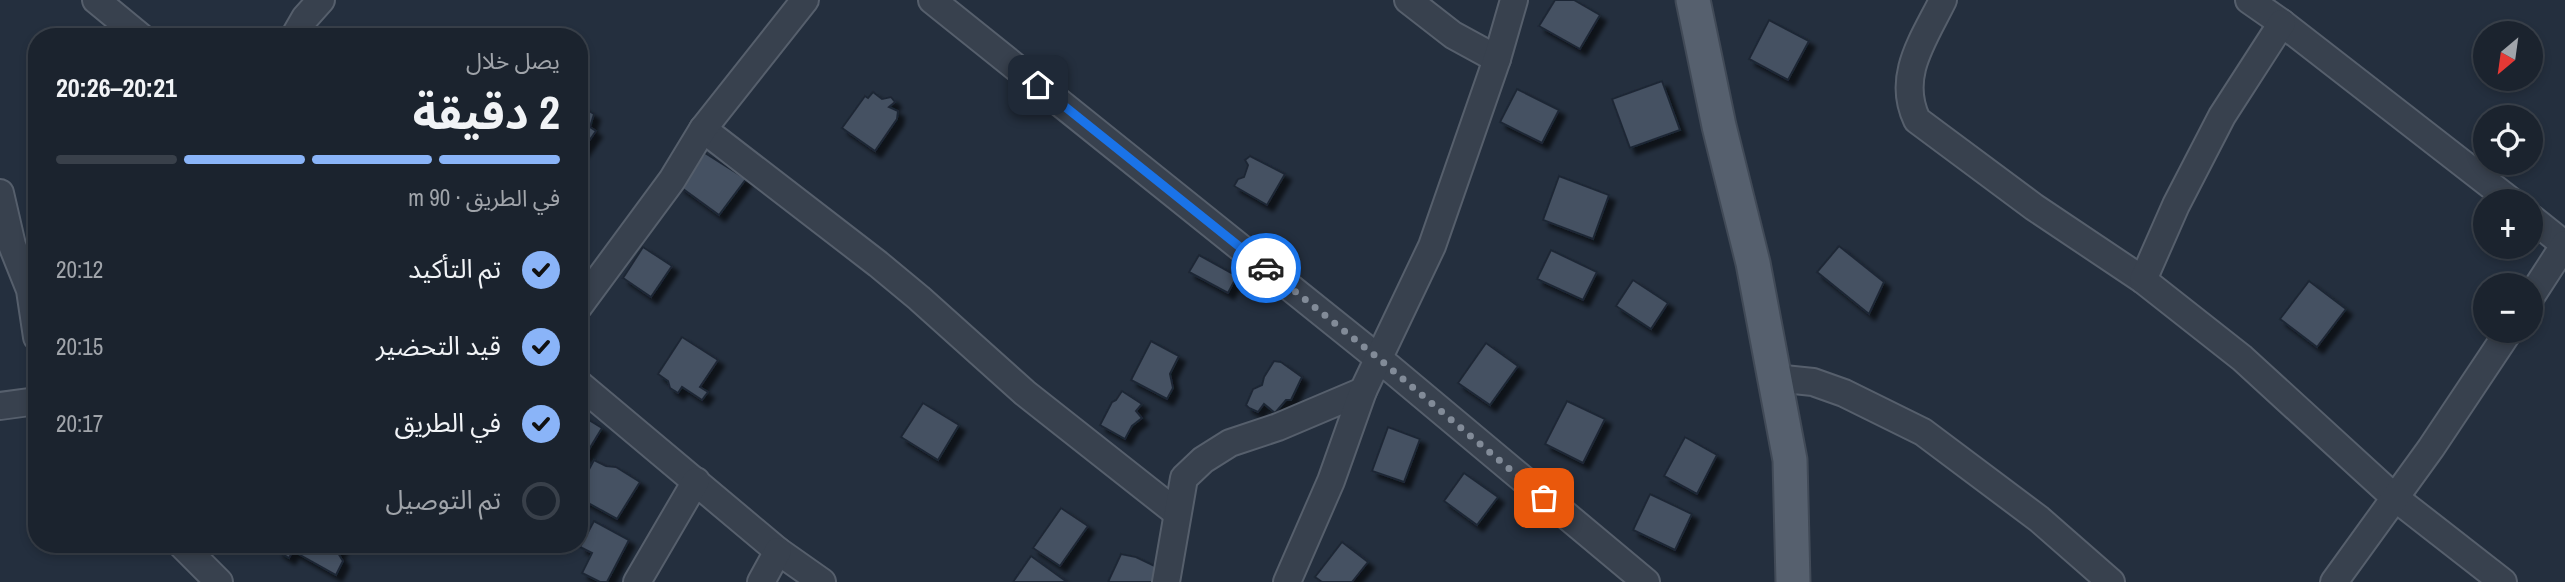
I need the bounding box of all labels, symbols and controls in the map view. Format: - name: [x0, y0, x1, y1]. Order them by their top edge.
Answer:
- north arrow: [2473, 21, 2543, 91]
- map controls: [2473, 21, 2543, 343]
- text: يصل خلال: [466, 45, 560, 76]
- pin: [1008, 55, 1068, 115]
- icon: home: [1019, 66, 1057, 104]
- text: 20:21–20:26: [56, 70, 177, 105]
- text: 2 دقيقة: [413, 81, 560, 143]
- button: locate: [2473, 105, 2543, 175]
- text: في الطريق · 90 m: [408, 182, 560, 213]
- button: +: [2473, 189, 2543, 259]
- courier: [1231, 233, 1301, 303]
- icon: car: [1247, 249, 1285, 287]
- text: تم التأكيد: [408, 251, 501, 286]
- icon: check: [522, 251, 560, 289]
- text: 20:12: [56, 254, 103, 285]
- button: −: [2473, 273, 2543, 343]
- text: قيد التحضير: [376, 328, 501, 363]
- icon: check: [522, 328, 560, 366]
- text: 20:15: [56, 331, 103, 362]
- text: في الطريق: [395, 405, 501, 440]
- icon: check: [522, 405, 560, 443]
- text: 20:17: [56, 408, 103, 439]
- pin: [1514, 468, 1574, 528]
- icon: bag: [1525, 479, 1563, 517]
- text: تم التوصيل: [386, 482, 501, 517]

